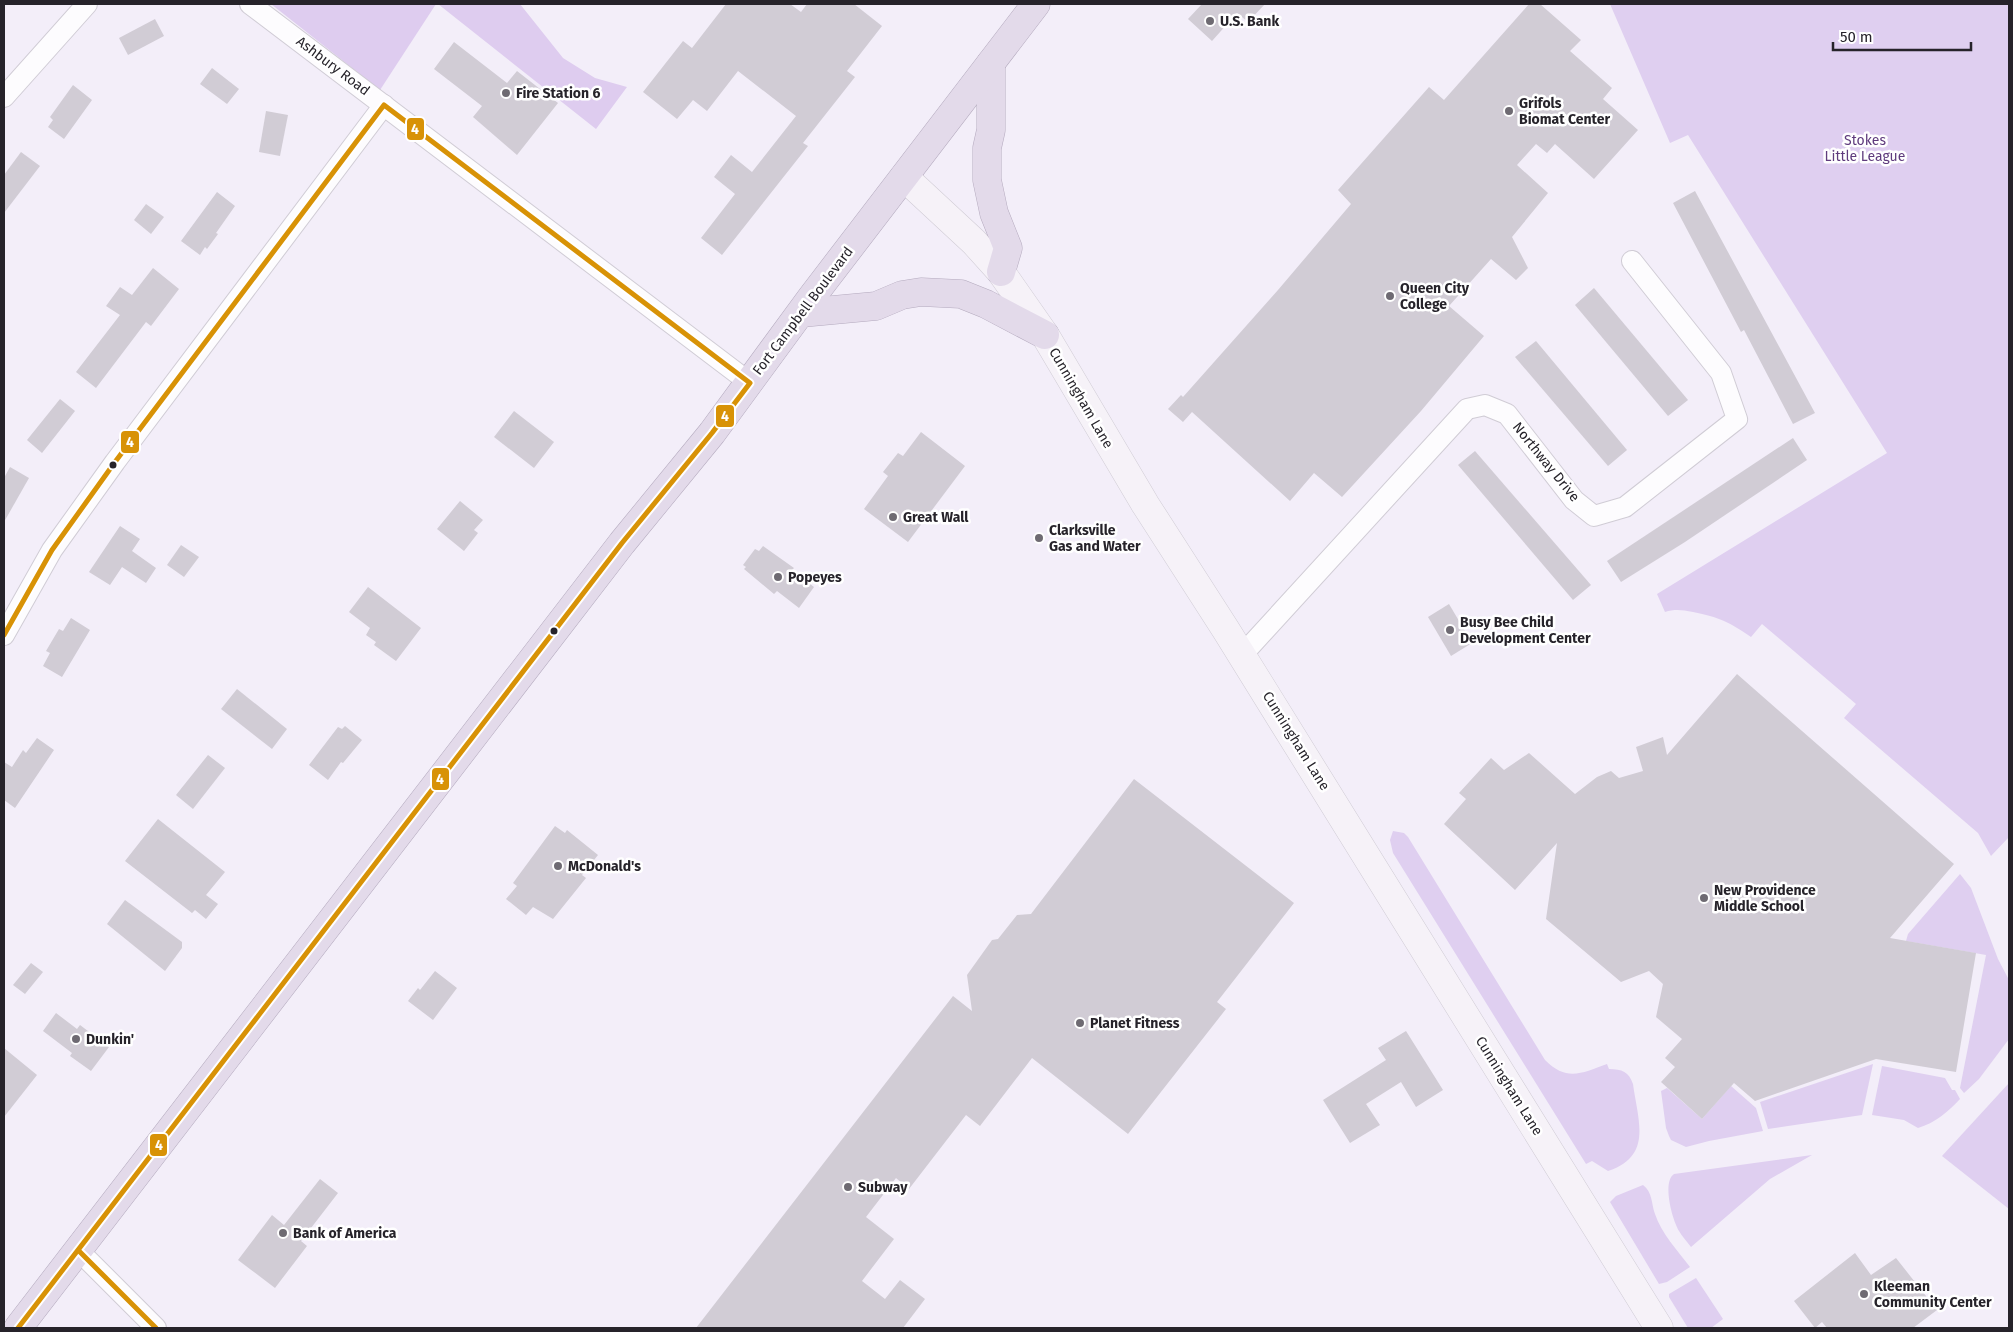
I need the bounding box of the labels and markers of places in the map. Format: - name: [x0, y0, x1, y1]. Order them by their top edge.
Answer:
- place label: U.S. Bank: [1220, 13, 1279, 30]
- marker: U.S. Bank: [1204, 15, 1216, 27]
- place label: Fire Station 6: [516, 85, 600, 102]
- marker: Fire Station 6: [500, 87, 512, 99]
- place label: Grifols Biomat Center: [1519, 95, 1610, 128]
- marker: Grifols Biomat Center: [1503, 105, 1515, 117]
- place label: Queen City College: [1400, 280, 1470, 313]
- marker: Queen City College: [1384, 290, 1396, 302]
- unlabelled marker: [108, 460, 118, 470]
- place label: Great Wall: [903, 509, 969, 526]
- marker: Great Wall: [887, 511, 899, 523]
- place label: Clarksville Gas and Water: [1049, 522, 1141, 555]
- marker: Clarksville Gas and Water: [1033, 532, 1045, 544]
- place label: Popeyes: [788, 569, 842, 586]
- marker: Popeyes: [772, 571, 784, 583]
- place label: Busy Bee Child Development Center: [1460, 614, 1591, 647]
- marker: Busy Bee Child Development Center: [1444, 624, 1456, 636]
- unlabelled marker: [549, 626, 559, 636]
- place label: McDonald's: [568, 858, 641, 875]
- marker: McDonald's: [552, 860, 564, 872]
- place label: New Providence Middle School: [1714, 882, 1816, 915]
- marker: New Providence Middle School: [1698, 892, 1710, 904]
- place label: Planet Fitness: [1090, 1015, 1180, 1032]
- marker: Planet Fitness: [1074, 1017, 1086, 1029]
- place label: Dunkin': [86, 1031, 134, 1048]
- marker: Dunkin': [70, 1033, 82, 1045]
- place label: Subway: [858, 1179, 908, 1196]
- marker: Subway: [842, 1181, 854, 1193]
- place label: Bank of America: [293, 1225, 397, 1242]
- marker: Bank of America: [277, 1227, 289, 1239]
- place label: Kleeman Community Center: [1874, 1278, 1992, 1311]
- marker: Kleeman Community Center: [1858, 1288, 1870, 1300]

